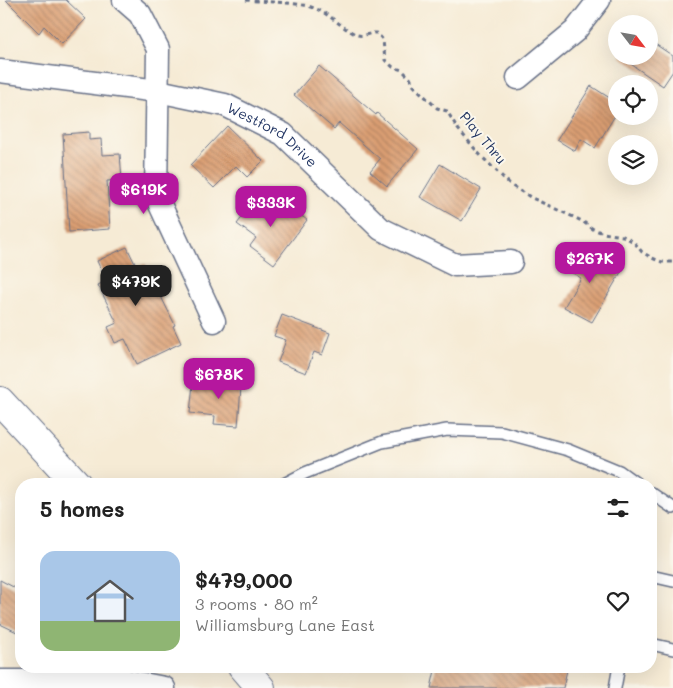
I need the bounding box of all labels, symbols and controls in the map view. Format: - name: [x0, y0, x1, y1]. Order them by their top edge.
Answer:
- north arrow: [608, 15, 658, 65]
- map controls: [608, 15, 658, 185]
- button: locate: [608, 75, 658, 125]
- street label: Westford Drive: [224, 98, 322, 171]
- street label: Play Thru: [456, 107, 511, 168]
- button: layers: [608, 135, 658, 185]
- pin: $619K: [109, 172, 179, 215]
- text: $619K: [121, 178, 167, 199]
- pin: $333K: [236, 186, 306, 228]
- text: $333K: [246, 191, 296, 212]
- pin: $267K: [555, 242, 625, 284]
- text: $267K: [566, 247, 614, 268]
- pin: $479K: [101, 264, 171, 307]
- text: $479K: [111, 270, 161, 291]
- pin: $678K: [184, 358, 254, 400]
- text: $678K: [195, 363, 243, 384]
- icon: filters: [604, 494, 632, 522]
- text: 5 homes: [40, 495, 125, 522]
- text: $479,000: [195, 566, 293, 593]
- icon: home: [80, 571, 140, 631]
- icon: heart: [604, 587, 632, 615]
- text: 3 rooms · 80 m²: [195, 593, 318, 614]
- text: Williamsburg Lane East: [195, 614, 375, 635]

